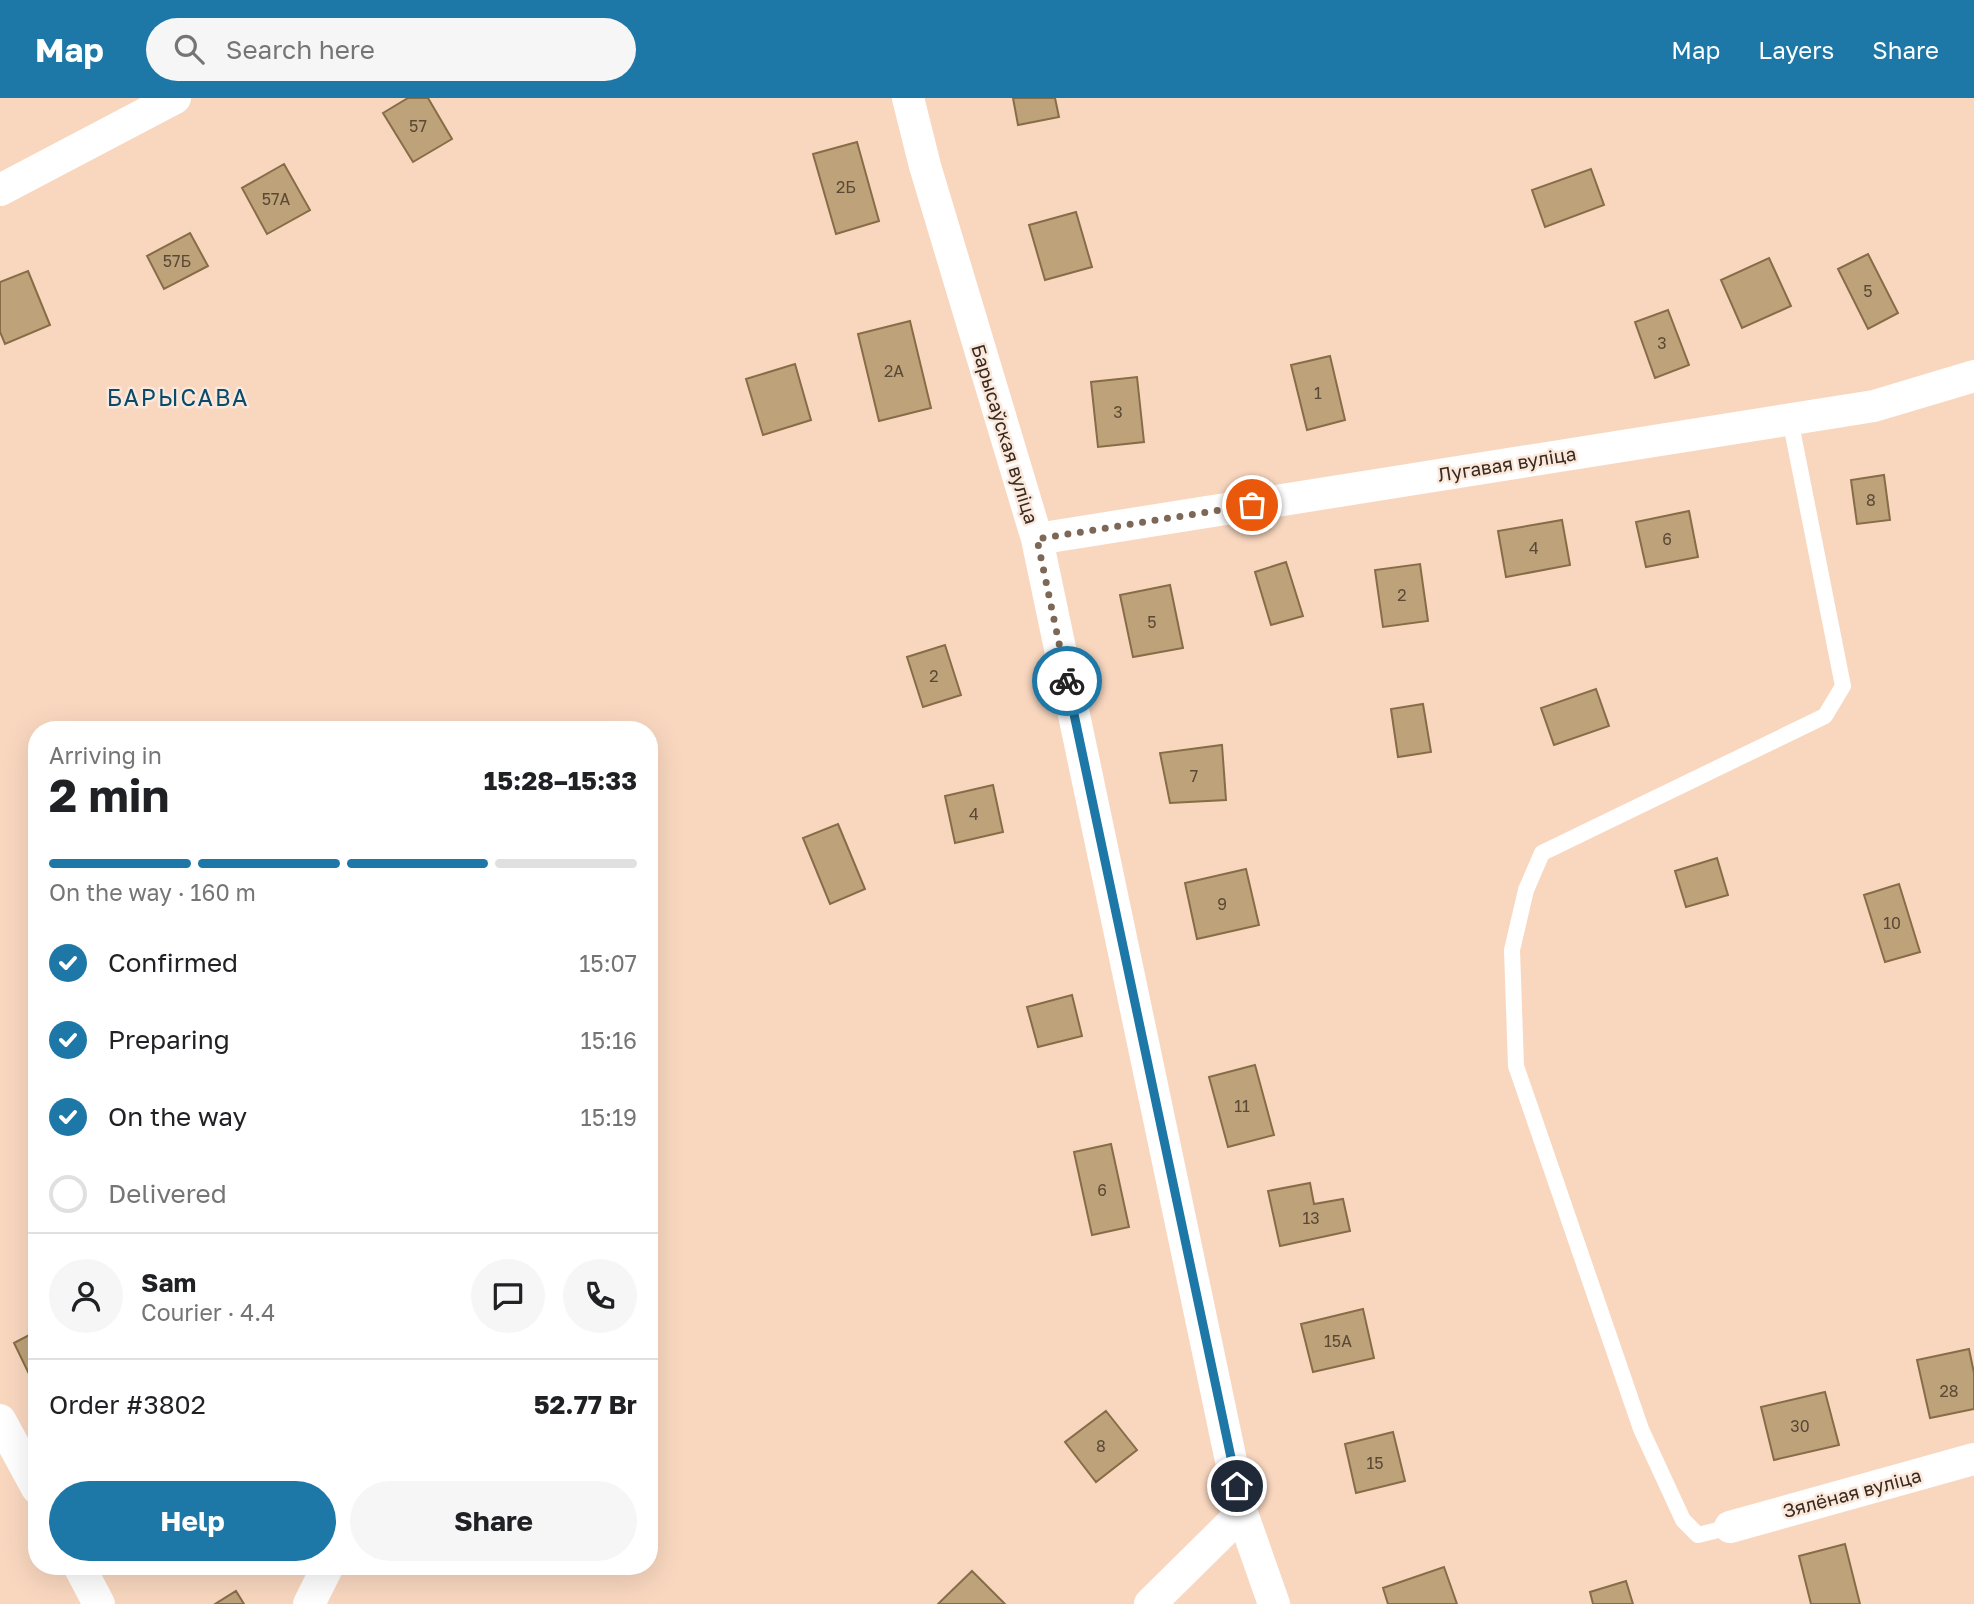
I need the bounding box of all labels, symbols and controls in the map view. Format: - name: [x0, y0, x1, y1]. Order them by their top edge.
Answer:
- search box: [146, 18, 636, 81]
- text: Map: [35, 30, 104, 69]
- icon: search: [170, 30, 208, 68]
- text: Search here: [226, 34, 375, 65]
- text: Map: [1671, 35, 1720, 64]
- text: Layers: [1758, 35, 1834, 64]
- text: Share: [1872, 35, 1939, 64]
- house number: 57: [409, 116, 427, 136]
- house number: 2Б: [836, 177, 856, 197]
- house number: 57А: [262, 189, 291, 209]
- house number: 57Б: [163, 251, 191, 271]
- house number: 5: [1863, 281, 1873, 301]
- house number: 3: [1657, 333, 1667, 353]
- street label: Барысаўская вуліца: [967, 341, 1044, 527]
- house number: 2А: [884, 361, 904, 381]
- district label: БАРЫСАВА: [107, 383, 249, 411]
- house number: 1: [1314, 383, 1322, 403]
- house number: 3: [1113, 402, 1123, 422]
- street label: Лугавая вуліца: [1436, 441, 1578, 486]
- pin: [1222, 475, 1282, 535]
- icon: bag: [1233, 486, 1271, 524]
- house number: 8: [1866, 490, 1876, 510]
- house number: 6: [1662, 529, 1672, 549]
- house number: 4: [1529, 538, 1539, 558]
- house number: 2: [1397, 585, 1407, 605]
- house number: 5: [1147, 612, 1157, 632]
- courier: [1032, 646, 1102, 716]
- icon: bike: [1048, 662, 1086, 700]
- house number: 2: [929, 666, 939, 686]
- text: Arriving in: [49, 741, 162, 769]
- text: 15:28–15:33: [484, 765, 637, 796]
- house number: 7: [1190, 766, 1198, 786]
- text: 2 min: [49, 767, 169, 822]
- house number: 4: [969, 804, 979, 824]
- text: On the way · 160 m: [49, 878, 256, 906]
- house number: 9: [1217, 894, 1227, 914]
- house number: 10: [1883, 913, 1901, 933]
- icon: check: [49, 944, 87, 982]
- text: Confirmed: [108, 947, 238, 978]
- text: 15:07: [579, 949, 637, 977]
- icon: check: [49, 1021, 87, 1059]
- text: Preparing: [108, 1024, 230, 1055]
- text: 15:16: [581, 1026, 637, 1054]
- house number: 11: [1234, 1096, 1250, 1116]
- icon: check: [49, 1098, 87, 1136]
- text: On the way: [108, 1101, 247, 1132]
- text: 15:19: [581, 1103, 637, 1131]
- text: Delivered: [108, 1178, 227, 1209]
- house number: 6: [1097, 1180, 1107, 1200]
- house number: 13: [1302, 1208, 1320, 1228]
- button: person: [49, 1259, 123, 1333]
- button: chat: [471, 1259, 545, 1333]
- button: phone: [563, 1259, 637, 1333]
- text: Sam: [141, 1267, 196, 1298]
- text: Courier · 4.4: [141, 1298, 275, 1326]
- house number: 15А: [1324, 1331, 1352, 1351]
- house number: 28: [1939, 1381, 1959, 1401]
- text: Order #3802: [49, 1389, 206, 1420]
- text: 52.77 Br: [534, 1389, 637, 1420]
- house number: 30: [1790, 1416, 1810, 1436]
- house number: 8: [1096, 1436, 1106, 1456]
- house number: 15: [1366, 1453, 1384, 1473]
- pin: [1207, 1456, 1267, 1516]
- street label: Зялёная вуліца: [1780, 1463, 1924, 1522]
- icon: home: [1218, 1467, 1256, 1505]
- button: Help: [49, 1481, 336, 1561]
- button: Share: [350, 1481, 637, 1561]

